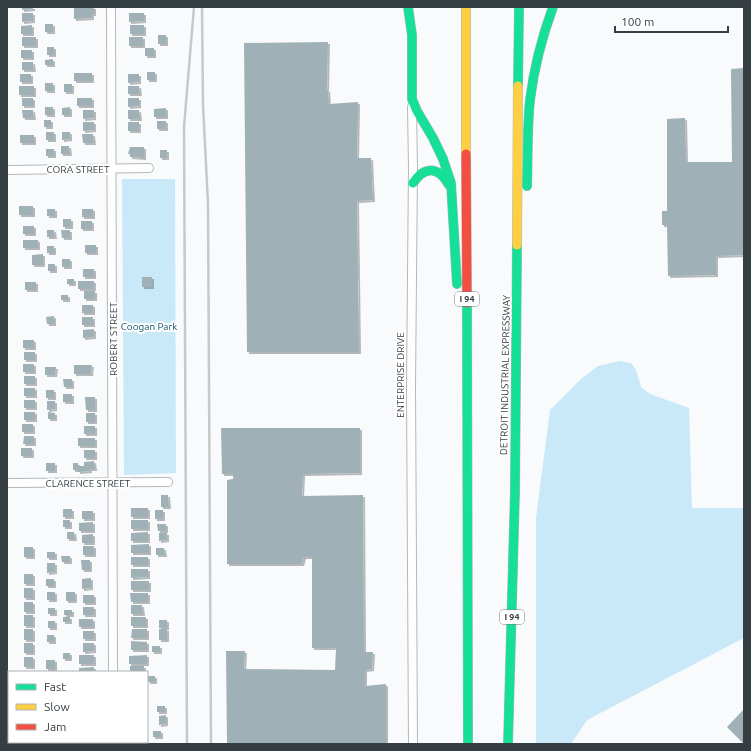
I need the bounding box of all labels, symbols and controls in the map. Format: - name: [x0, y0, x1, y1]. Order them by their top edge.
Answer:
- scale bar: [615, 8, 728, 34]
- text: 100 m: [621, 15, 654, 28]
- street label: CORA STREET: [47, 164, 110, 175]
- road number: I 94: [455, 292, 479, 306]
- street label: DETROIT INDUSTRIAL EXPRESSWAY: [498, 294, 512, 455]
- street label: ROBERT STREET: [108, 302, 119, 376]
- park label: Coogan Park: [121, 321, 177, 332]
- street label: ENTERPRISE DRIVE: [395, 332, 406, 418]
- street label: CLARENCE STREET: [46, 478, 131, 489]
- road number: I 94: [500, 610, 524, 624]
- legend: [8, 671, 148, 743]
- text: Fast: [44, 680, 66, 693]
- text: Slow: [44, 700, 70, 713]
- text: Jam: [44, 720, 66, 733]

